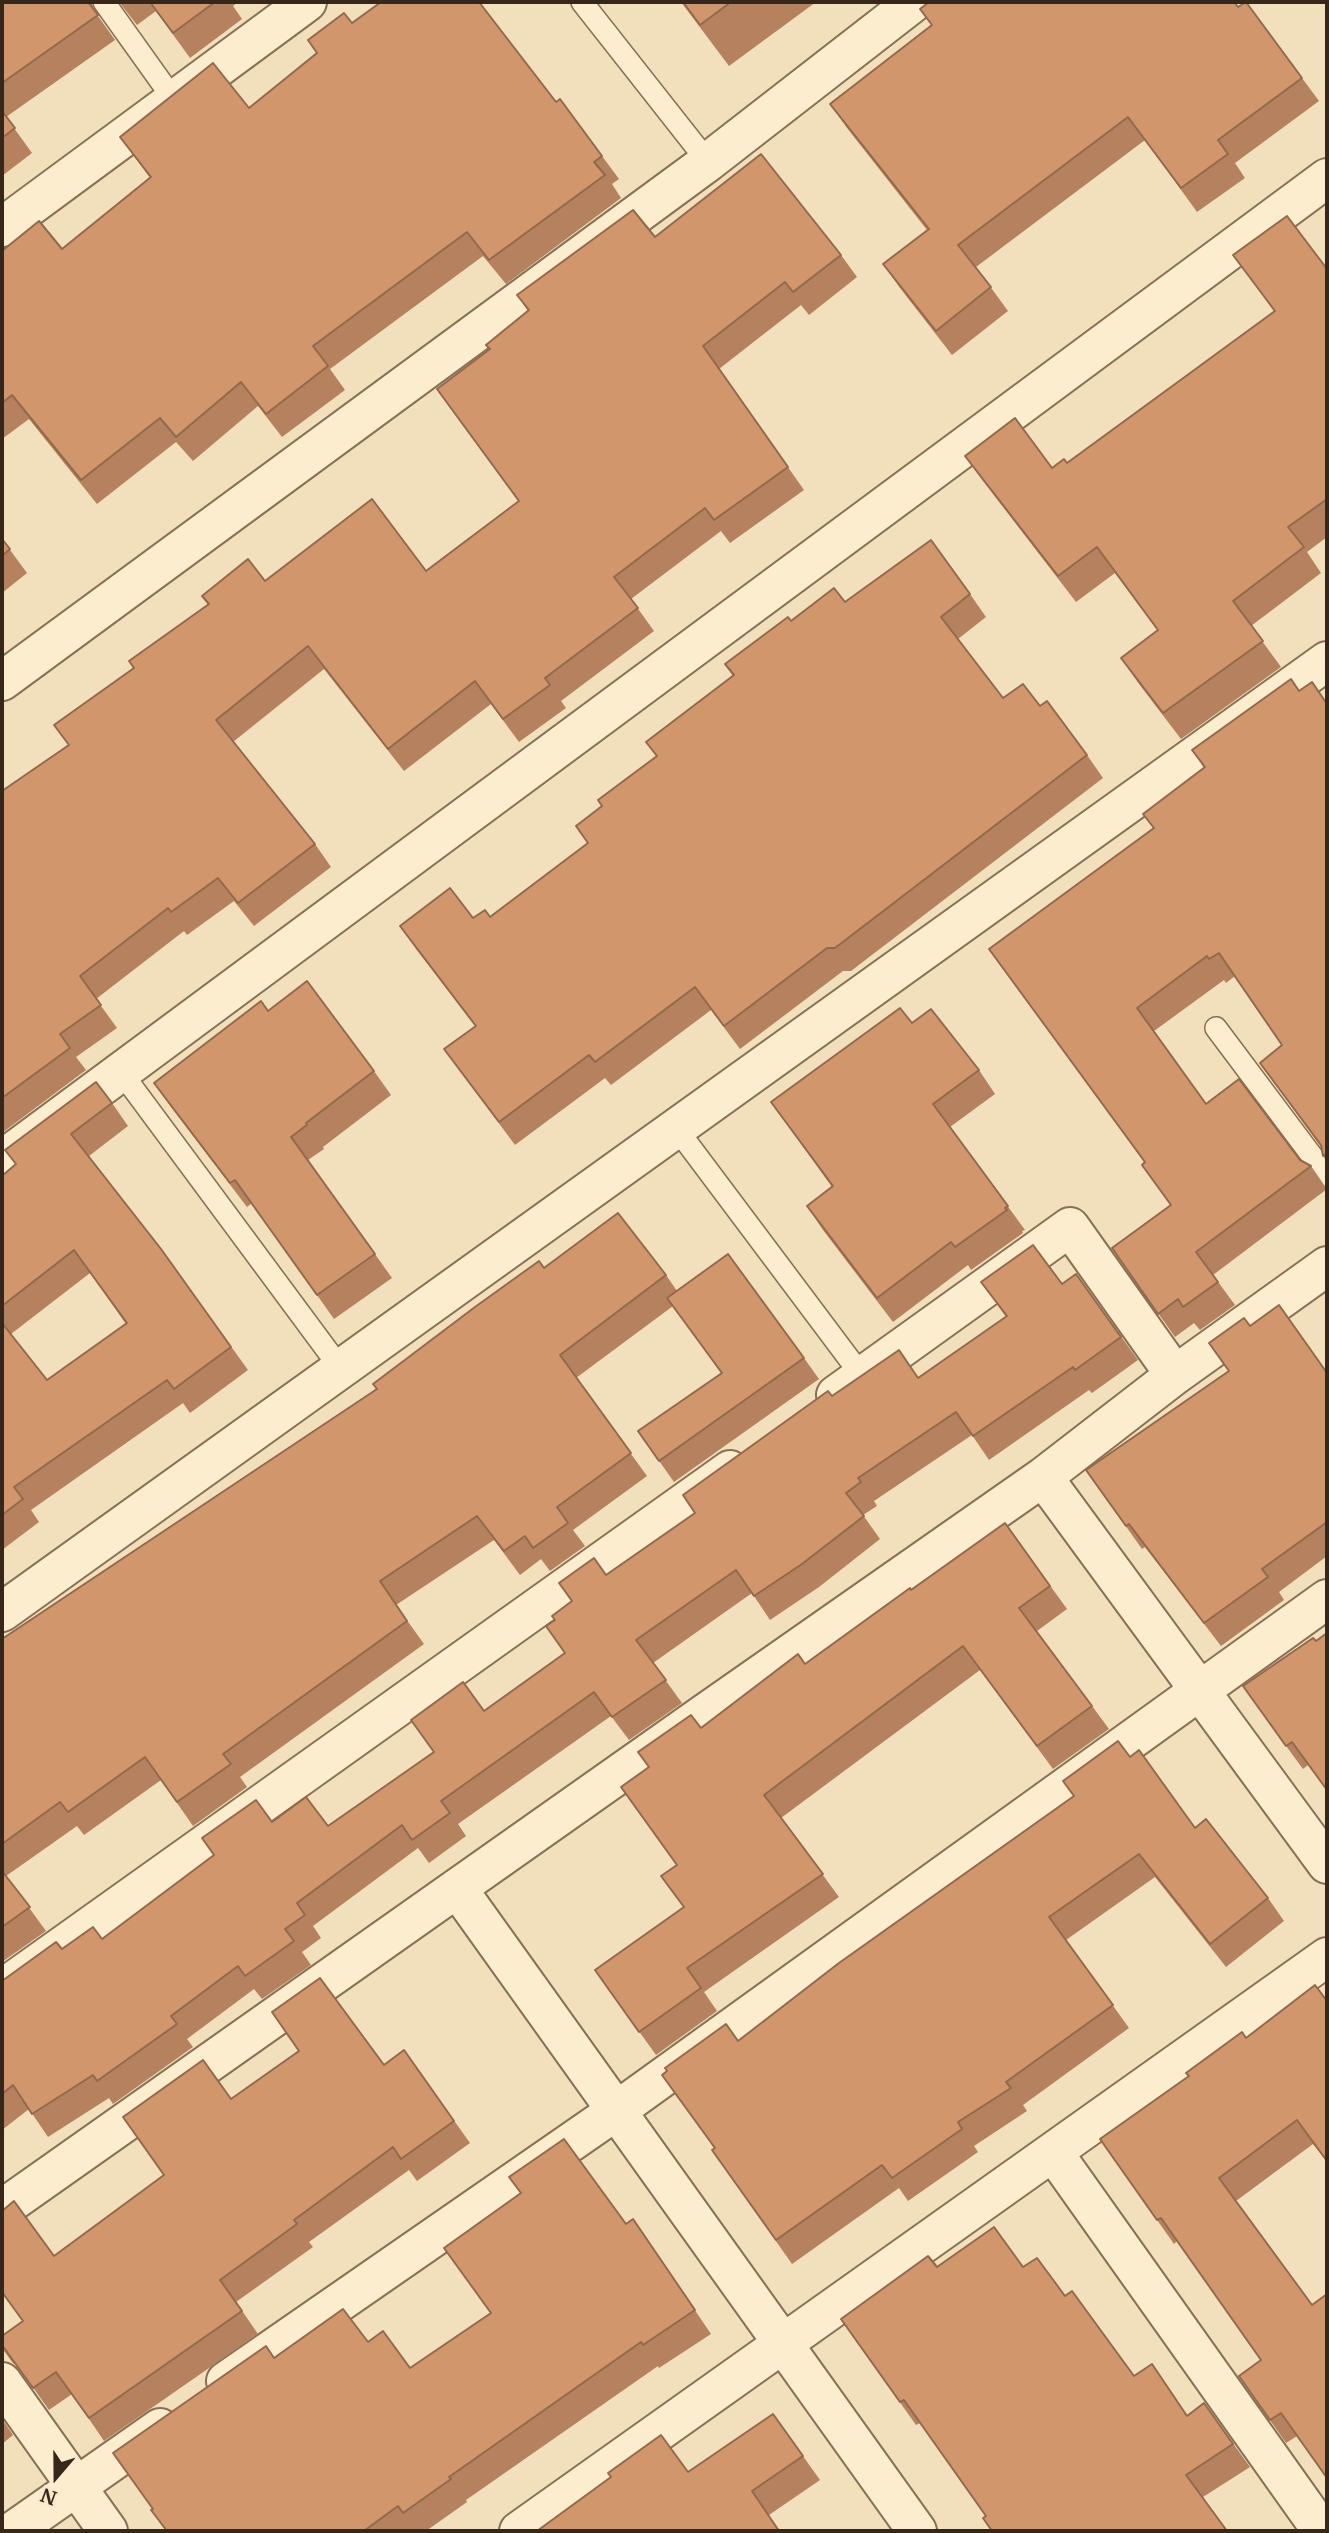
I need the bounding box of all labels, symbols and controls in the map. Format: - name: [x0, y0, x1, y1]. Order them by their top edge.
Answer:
- north arrow: [21, 2442, 91, 2512]
- text: N: [38, 2483, 60, 2511]

